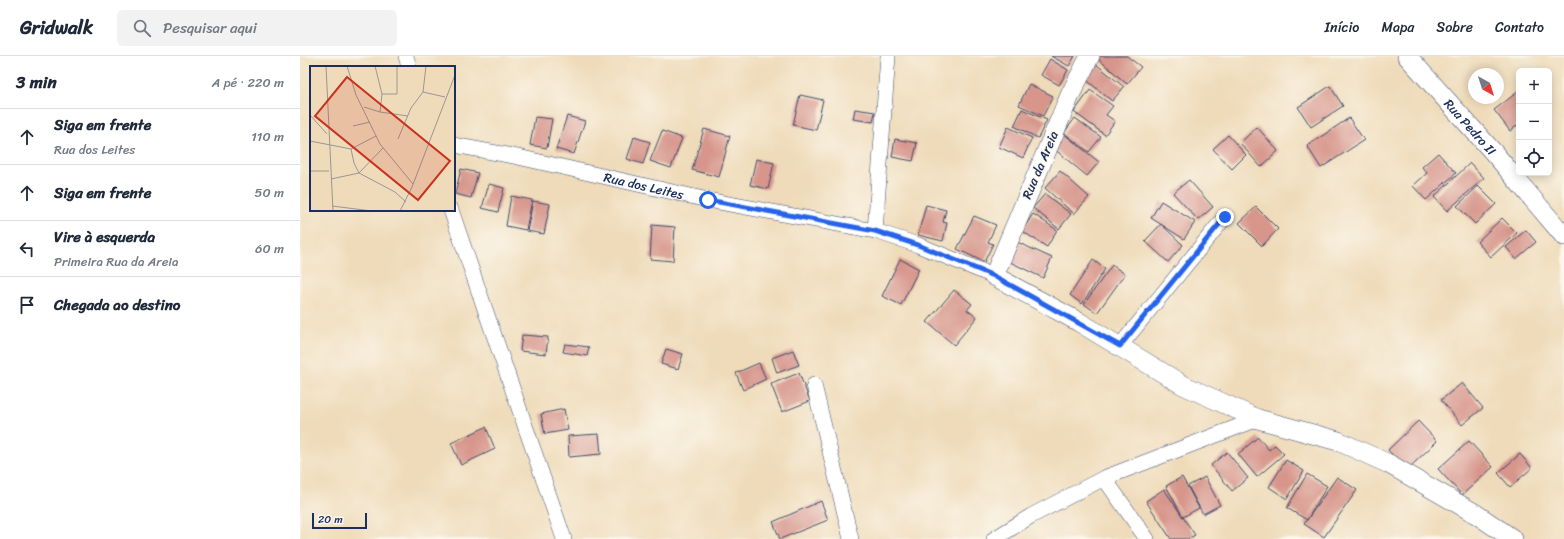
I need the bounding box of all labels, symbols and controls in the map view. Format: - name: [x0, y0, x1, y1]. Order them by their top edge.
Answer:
- search box: [117, 10, 397, 46]
- text: Gridwalk: [20, 11, 93, 44]
- text: Pesquisar aqui: [163, 15, 257, 41]
- text: Início: [1325, 15, 1359, 40]
- text: Mapa: [1381, 15, 1414, 40]
- text: Sobre: [1436, 15, 1473, 40]
- text: Contato: [1495, 15, 1544, 40]
- icon: search: [131, 17, 153, 39]
- inset map: [310, 66, 455, 211]
- text: 3 min: [16, 67, 57, 97]
- north arrow: [1468, 68, 1504, 104]
- map controls: [1516, 68, 1552, 176]
- button: +: [1516, 68, 1552, 104]
- text: A pé · 220 m: [212, 71, 284, 94]
- street label: Rua Pedro II: [1438, 93, 1502, 160]
- button: −: [1516, 104, 1552, 140]
- text: Siga em frente: [54, 112, 151, 138]
- text: 110 m: [251, 125, 284, 148]
- icon: ahead: [16, 126, 38, 148]
- street label: Rua da Areia: [1015, 127, 1065, 203]
- text: Rua dos Leites: [54, 138, 135, 161]
- button: locate: [1516, 140, 1552, 176]
- street label: Rua dos Leites: [602, 165, 687, 206]
- text: Siga em frente: [54, 180, 151, 206]
- text: 50 m: [254, 181, 284, 204]
- icon: ahead: [16, 182, 38, 204]
- route start: [699, 191, 717, 209]
- route end: [1216, 208, 1234, 226]
- text: Vire à esquerda: [54, 224, 155, 250]
- text: 60 m: [255, 237, 284, 260]
- icon: left: [16, 238, 38, 260]
- text: Primeira Rua da Areia: [54, 250, 178, 273]
- text: Chegada ao destino: [54, 292, 180, 318]
- icon: arrive: [16, 294, 38, 316]
- text: 20 m: [318, 510, 343, 529]
- scale bar: [312, 511, 367, 530]

